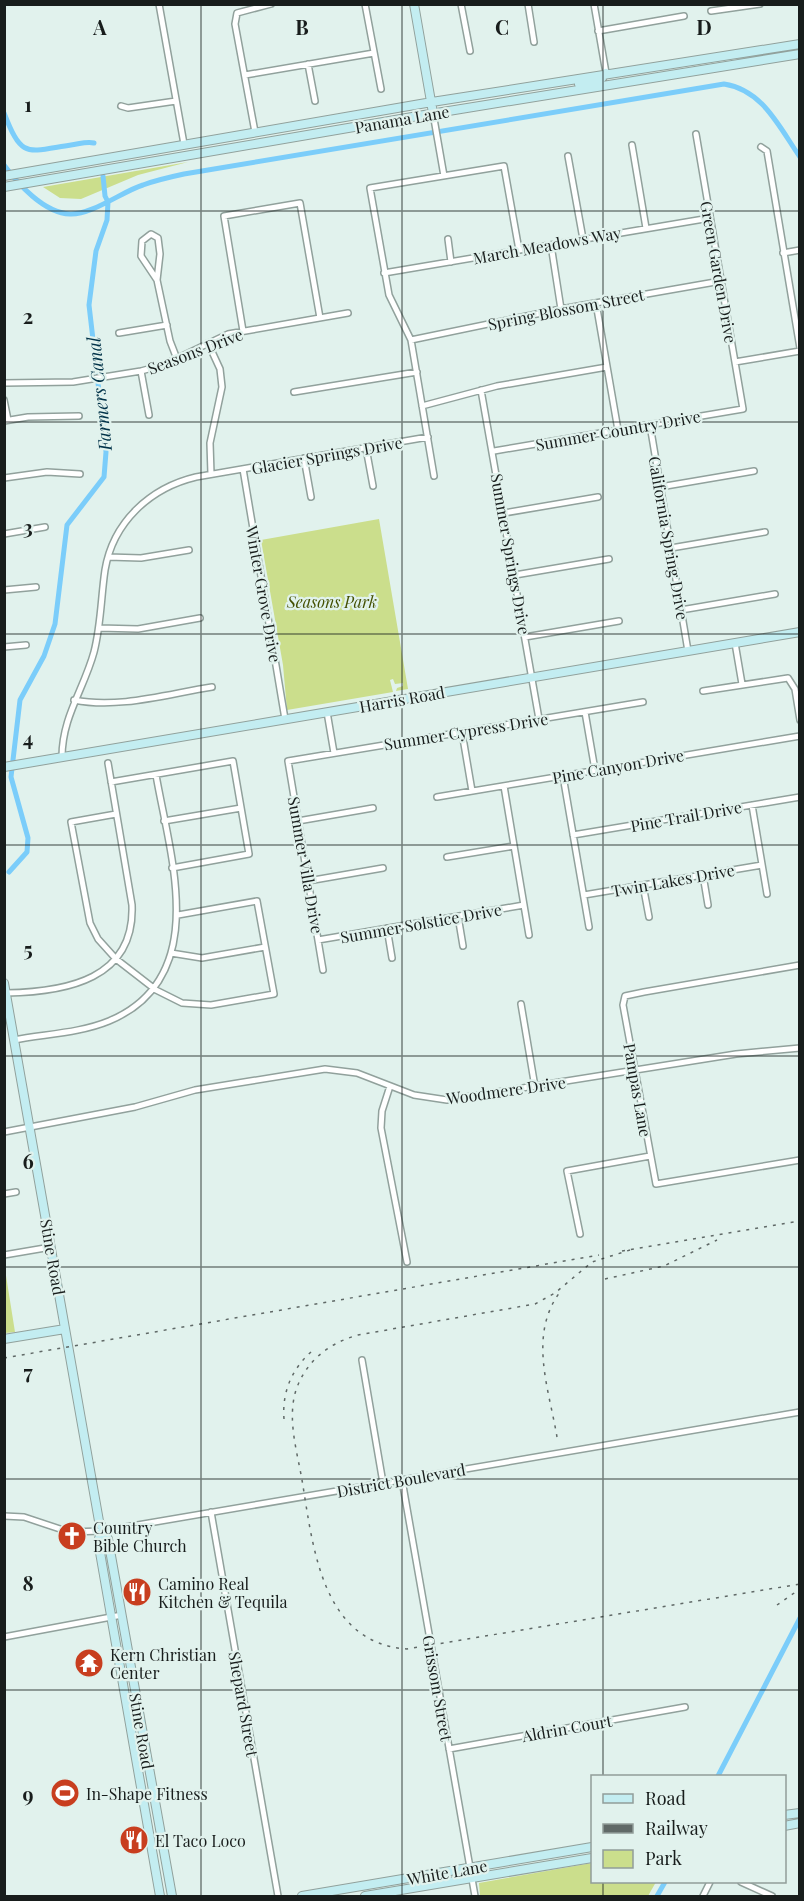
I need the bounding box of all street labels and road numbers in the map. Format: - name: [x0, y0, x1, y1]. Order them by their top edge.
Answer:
- street label: Panama Lane: [353, 100, 451, 138]
- street label: Green Garden Drive: [696, 199, 742, 345]
- street label: March Meadows Way: [471, 222, 623, 268]
- street label: Spring Blossom Street: [486, 283, 646, 334]
- street label: Seasons Drive: [144, 323, 246, 379]
- street label: Summer Country Drive: [534, 405, 702, 455]
- street label: Glacier Springs Drive: [250, 431, 404, 479]
- street label: California Spring Drive: [644, 454, 694, 622]
- street label: Summer Springs Drive: [487, 472, 535, 636]
- street label: Winter Grove Drive: [241, 523, 286, 664]
- street label: Harris Road: [358, 681, 446, 717]
- street label: Summer Cypress Drive: [382, 708, 550, 754]
- street label: Pine Canyon Drive: [550, 744, 686, 788]
- street label: Summer Villa Drive: [284, 795, 328, 935]
- street label: Pine Trail Drive: [629, 796, 743, 836]
- street label: Twin Lakes Drive: [610, 859, 736, 901]
- street label: Summer Solstice Drive: [339, 898, 503, 948]
- street label: Pampas Lane: [619, 1041, 657, 1139]
- street label: Woodmere Drive: [444, 1071, 567, 1109]
- street label: Stine Road: [36, 1217, 70, 1297]
- street label: District Boulevard: [335, 1458, 467, 1502]
- street label: Grissom Street: [418, 1633, 458, 1743]
- street label: Shepard Street: [224, 1650, 264, 1759]
- street label: Stine Road: [125, 1691, 159, 1771]
- street label: Aldrin Court: [519, 1710, 614, 1746]
- street label: White Lane: [404, 1855, 489, 1890]

